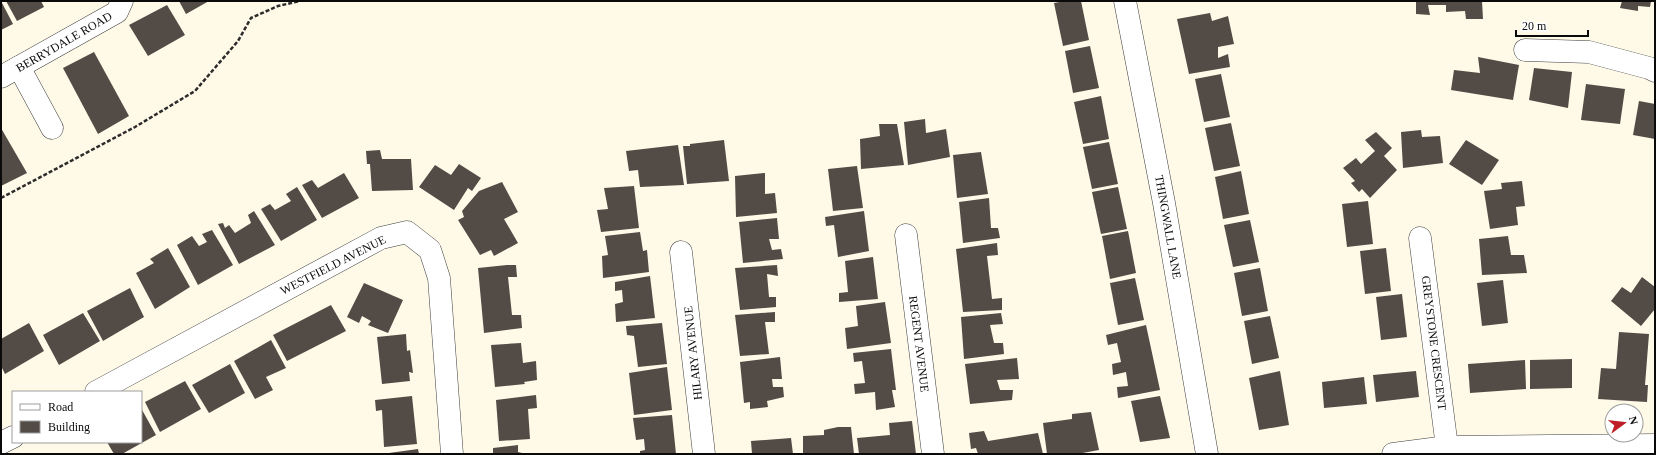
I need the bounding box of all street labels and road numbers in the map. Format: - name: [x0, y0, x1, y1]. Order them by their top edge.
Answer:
- street label: BERRYDALE ROAD: [14, 9, 115, 75]
- street label: THINGWALL LANE: [1152, 174, 1184, 280]
- street label: WESTFIELD AVENUE: [278, 232, 388, 298]
- street label: GREYSTONE CRESCENT: [1419, 275, 1449, 412]
- street label: REGENT AVENUE: [906, 295, 932, 393]
- street label: HILARY AVENUE: [681, 305, 705, 401]

